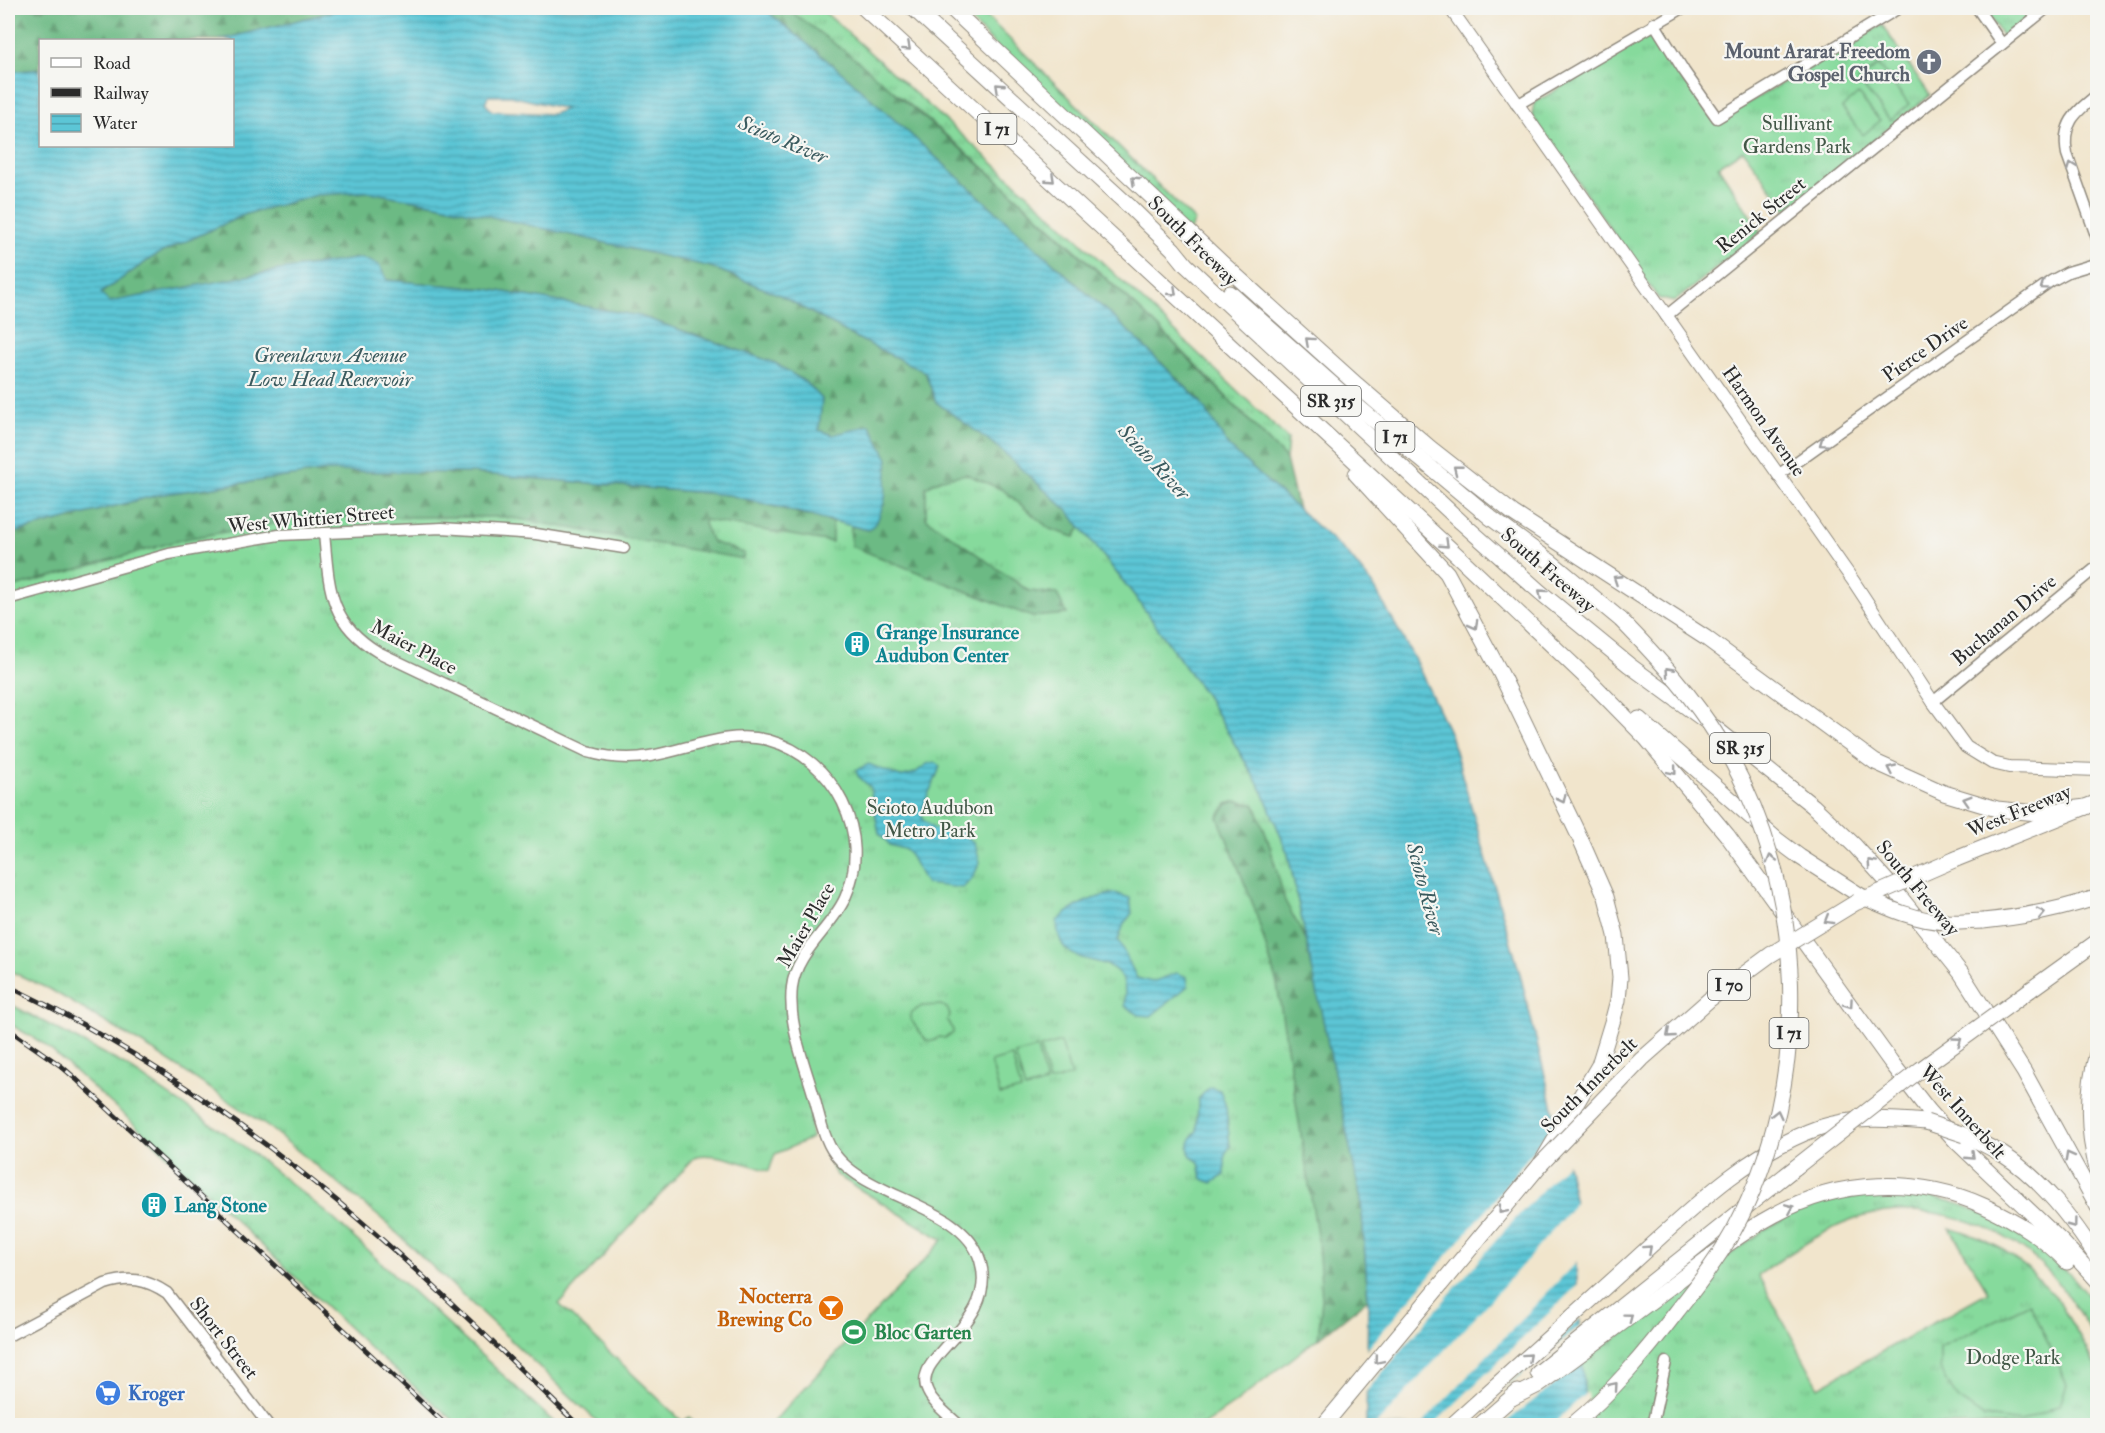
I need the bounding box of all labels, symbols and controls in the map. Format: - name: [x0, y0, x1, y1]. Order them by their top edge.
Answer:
- legend: [39, 39, 234, 147]
- place label: Mount Ararat Freedom Gospel Church: [1723, 39, 1911, 88]
- one-way arrow: [900, 40, 911, 51]
- church icon: Mount Ararat Freedom Gospel Church: [1914, 47, 1944, 77]
- text: Road: [93, 52, 131, 75]
- text: Railway: [93, 82, 150, 105]
- one-way arrow: [995, 83, 1006, 94]
- water label: Scioto River: [733, 109, 833, 171]
- park label: Sullivant Gardens Park: [1743, 111, 1852, 159]
- text: Water: [92, 112, 137, 135]
- road number: I 71: [978, 114, 1016, 144]
- one-way arrow: [2066, 161, 2079, 172]
- street label: Renick Street: [1711, 171, 1811, 259]
- one-way arrow: [1044, 172, 1054, 183]
- one-way arrow: [1131, 177, 1142, 188]
- street label: South Freeway: [1143, 191, 1244, 292]
- one-way arrow: [2040, 279, 2051, 290]
- one-way arrow: [1166, 285, 1177, 296]
- street label: Pierce Drive: [1877, 310, 1973, 388]
- one-way arrow: [1305, 338, 1316, 349]
- water label: Greenlawn Avenue Low Head Reservoir: [246, 342, 414, 393]
- street label: Harmon Avenue: [1717, 361, 1811, 481]
- road number: SR 315: [1301, 386, 1361, 416]
- water label: Scioto River: [1111, 418, 1197, 507]
- road number: I 71: [1376, 422, 1414, 452]
- one-way arrow: [1818, 436, 1829, 447]
- one-way arrow: [1452, 465, 1463, 476]
- street label: West Whittier Street: [226, 499, 396, 539]
- street label: South Freeway: [1495, 522, 1601, 619]
- one-way arrow: [1438, 536, 1449, 547]
- street label: Buchanan Drive: [1947, 569, 2061, 671]
- one-way arrow: [1613, 575, 1623, 587]
- one-way arrow: [1538, 590, 1549, 601]
- street label: Maier Place: [367, 614, 461, 680]
- one-way arrow: [1467, 619, 1478, 629]
- place label: Grange Insurance Audubon Center: [875, 620, 1020, 668]
- building icon: Grange Insurance Audubon Center: [842, 629, 872, 659]
- one-way arrow: [1665, 667, 1676, 678]
- road number: SR 315: [1710, 733, 1770, 763]
- one-way arrow: [1666, 764, 1677, 775]
- one-way arrow: [1886, 764, 1897, 776]
- street label: West Freeway: [1963, 778, 2076, 844]
- one-way arrow: [1554, 793, 1566, 804]
- park label: Scioto Audubon Metro Park: [866, 795, 994, 843]
- one-way arrow: [1962, 795, 1973, 807]
- street label: South Freeway: [1871, 835, 1966, 942]
- water label: Scioto River: [1399, 839, 1451, 939]
- one-way arrow: [1766, 854, 1778, 865]
- one-way arrow: [1867, 860, 1878, 871]
- street label: Maier Place: [772, 878, 840, 972]
- one-way arrow: [2036, 907, 2046, 920]
- one-way arrow: [1824, 913, 1834, 925]
- road number: I 70: [1708, 970, 1750, 1000]
- one-way arrow: [1842, 997, 1853, 1008]
- road number: I 71: [1770, 1018, 1808, 1048]
- one-way arrow: [1666, 1027, 1677, 1038]
- street label: South Innerbelt: [1535, 1031, 1643, 1139]
- one-way arrow: [1951, 1037, 1962, 1048]
- street label: West Innerbelt: [1913, 1059, 2012, 1165]
- one-way arrow: [1770, 1109, 1783, 1119]
- one-way arrow: [1964, 1149, 1974, 1160]
- one-way arrow: [2065, 1151, 2076, 1162]
- building icon: Lang Stone: [139, 1190, 169, 1220]
- place label: Lang Stone: [174, 1193, 268, 1219]
- one-way arrow: [1499, 1203, 1510, 1214]
- one-way arrow: [1783, 1203, 1794, 1215]
- one-way arrow: [2066, 1218, 2077, 1229]
- one-way arrow: [1641, 1245, 1652, 1256]
- place label: Nocterra Brewing Co: [717, 1284, 813, 1333]
- street label: Short Street: [184, 1292, 264, 1385]
- bar icon: Nocterra Brewing Co: [816, 1293, 846, 1323]
- one-way arrow: [1623, 1314, 1634, 1325]
- sports icon: Bloc Garten: [839, 1317, 869, 1347]
- place label: Bloc Garten: [874, 1320, 972, 1345]
- park label: Dodge Park: [1966, 1345, 2061, 1370]
- one-way arrow: [1374, 1353, 1385, 1364]
- one-way arrow: [1521, 1353, 1532, 1364]
- supermarket icon: Kroger: [93, 1378, 123, 1408]
- place label: Kroger: [128, 1381, 185, 1407]
- one-way arrow: [1607, 1382, 1618, 1393]

